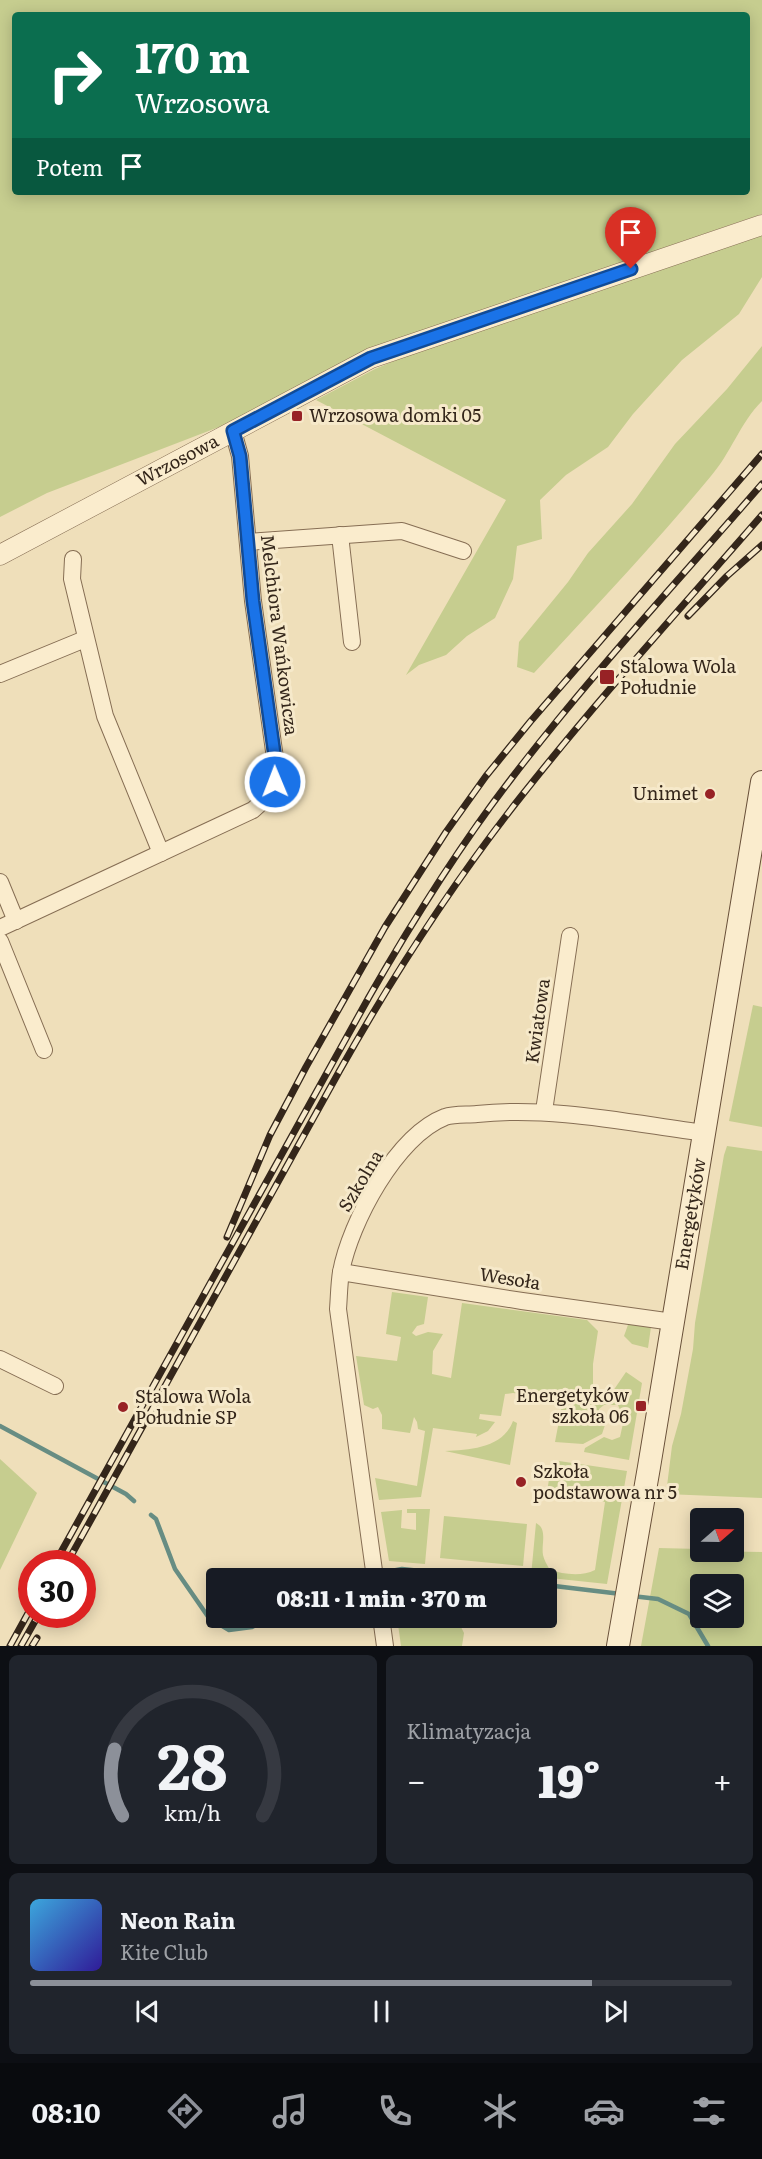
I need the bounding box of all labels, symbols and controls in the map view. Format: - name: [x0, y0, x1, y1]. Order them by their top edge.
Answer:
- text: 170 m: [135, 24, 250, 86]
- icon: right: [36, 36, 114, 114]
- text: Wrzosowa: [135, 81, 270, 121]
- text: Potem: [36, 150, 103, 183]
- icon: arrive: [115, 150, 148, 183]
- pin: [605, 207, 656, 269]
- icon: arrive: [614, 216, 647, 249]
- place label: Wrzosowa domki 05: [309, 401, 481, 428]
- marker: Wrzosowa domki 05: [290, 409, 304, 423]
- street label: Wrzosowa: [131, 426, 223, 492]
- street label: Melchiora Wańkowicza: [255, 533, 306, 737]
- place label: Stalowa Wola Południe: [620, 652, 737, 700]
- marker: Stalowa Wola Południe: [598, 668, 616, 686]
- position arrow: [243, 750, 307, 814]
- place label: Unimet: [632, 779, 699, 806]
- marker: Unimet: [703, 787, 717, 801]
- street label: Kwiatowa: [517, 976, 556, 1065]
- street label: Szkolna: [331, 1144, 389, 1216]
- street label: Energetyków: [667, 1155, 712, 1272]
- street label: Wesoła: [478, 1259, 543, 1296]
- place label: Energetyków szkoła 06: [516, 1381, 630, 1429]
- place label: Stalowa Wola Południe SP: [135, 1382, 252, 1430]
- marker: Energetyków szkoła 06: [634, 1399, 648, 1413]
- marker: Stalowa Wola Południe SP: [116, 1400, 130, 1414]
- place label: Szkoła podstawowa nr 5: [533, 1457, 677, 1505]
- marker: Szkoła podstawowa nr 5: [514, 1475, 528, 1489]
- north arrow: [690, 1508, 744, 1562]
- map controls: [690, 1508, 744, 1628]
- speed limit sign: 30: [18, 1550, 96, 1628]
- button: layers: [690, 1574, 744, 1628]
- text: 08:11 · 1 min · 370 m: [276, 1581, 487, 1614]
- text: Klimatyzacja: [407, 1715, 531, 1745]
- text: 28: [158, 1717, 228, 1809]
- text: 19°: [538, 1745, 601, 1812]
- text: −: [407, 1754, 426, 1803]
- text: +: [713, 1754, 732, 1803]
- text: km/h: [164, 1797, 221, 1829]
- text: Neon Rain: [120, 1903, 236, 1936]
- text: Kite Club: [120, 1936, 208, 1966]
- icon: previous: [131, 1995, 164, 2028]
- icon: pause: [365, 1995, 398, 2028]
- icon: next: [599, 1995, 632, 2028]
- icon: directions: [164, 2090, 206, 2132]
- icon: music: [269, 2090, 311, 2132]
- icon: phone: [374, 2090, 416, 2132]
- icon: climate: [479, 2090, 521, 2132]
- icon: car: [583, 2090, 625, 2132]
- icon: filters: [688, 2090, 730, 2132]
- text: 08:10: [31, 2091, 101, 2131]

